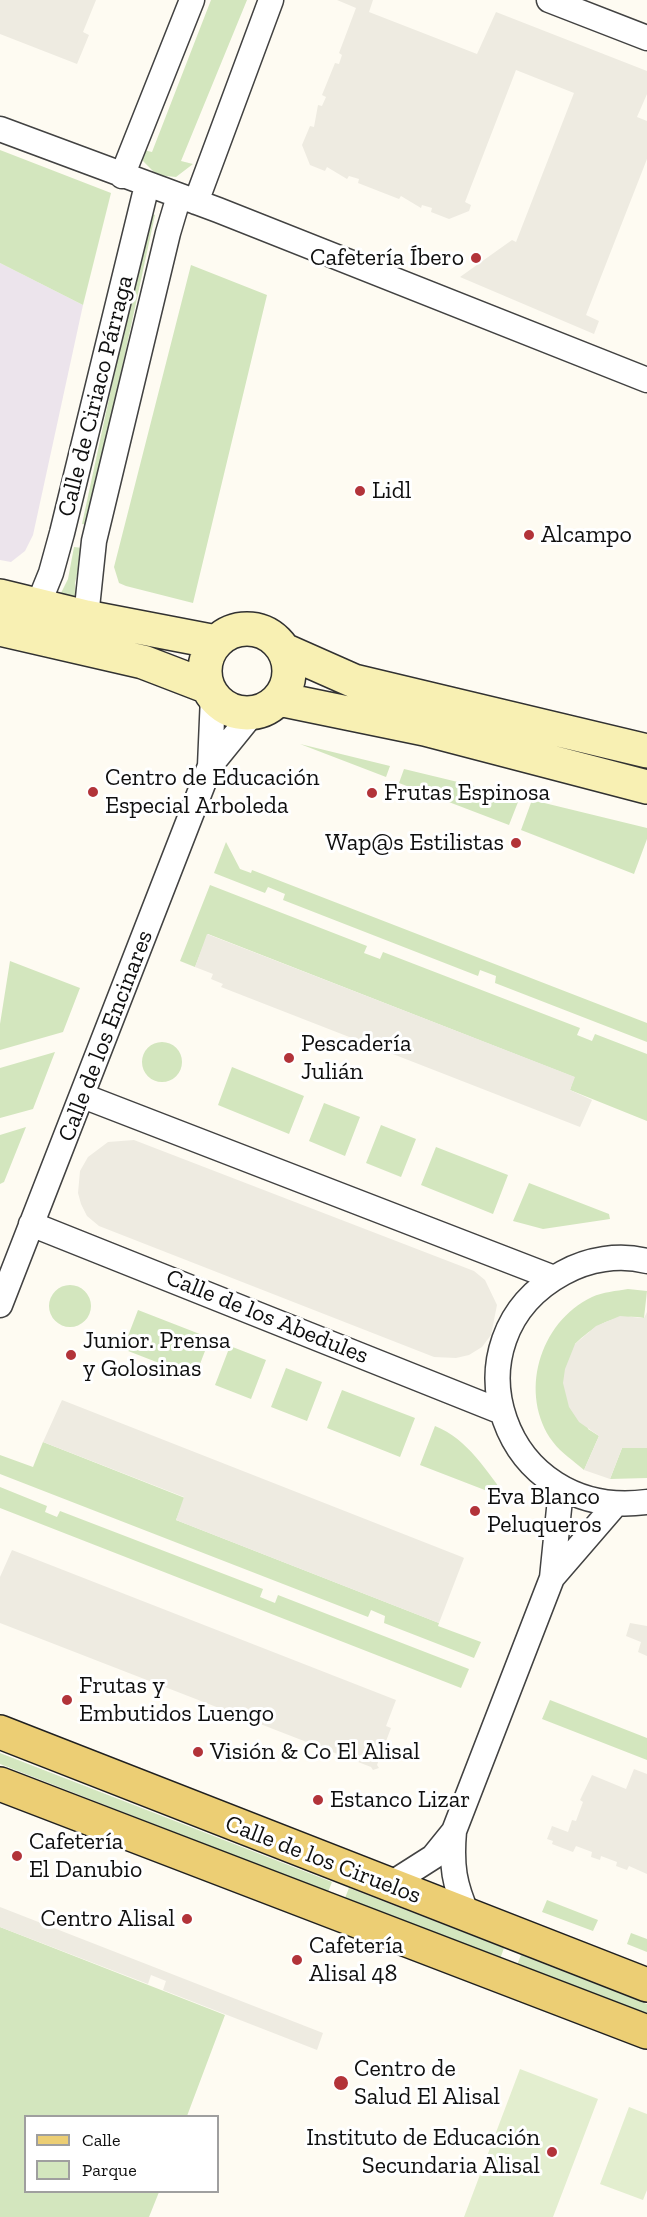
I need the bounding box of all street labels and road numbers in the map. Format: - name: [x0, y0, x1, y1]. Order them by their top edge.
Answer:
- street label: Calle de Ciriaco Párraga: [52, 272, 140, 520]
- street label: Calle de los Encinares: [52, 926, 160, 1146]
- street label: Calle de los Abedules: [162, 1263, 372, 1371]
- street label: Calle de los Ciruelos: [221, 1809, 425, 1911]

